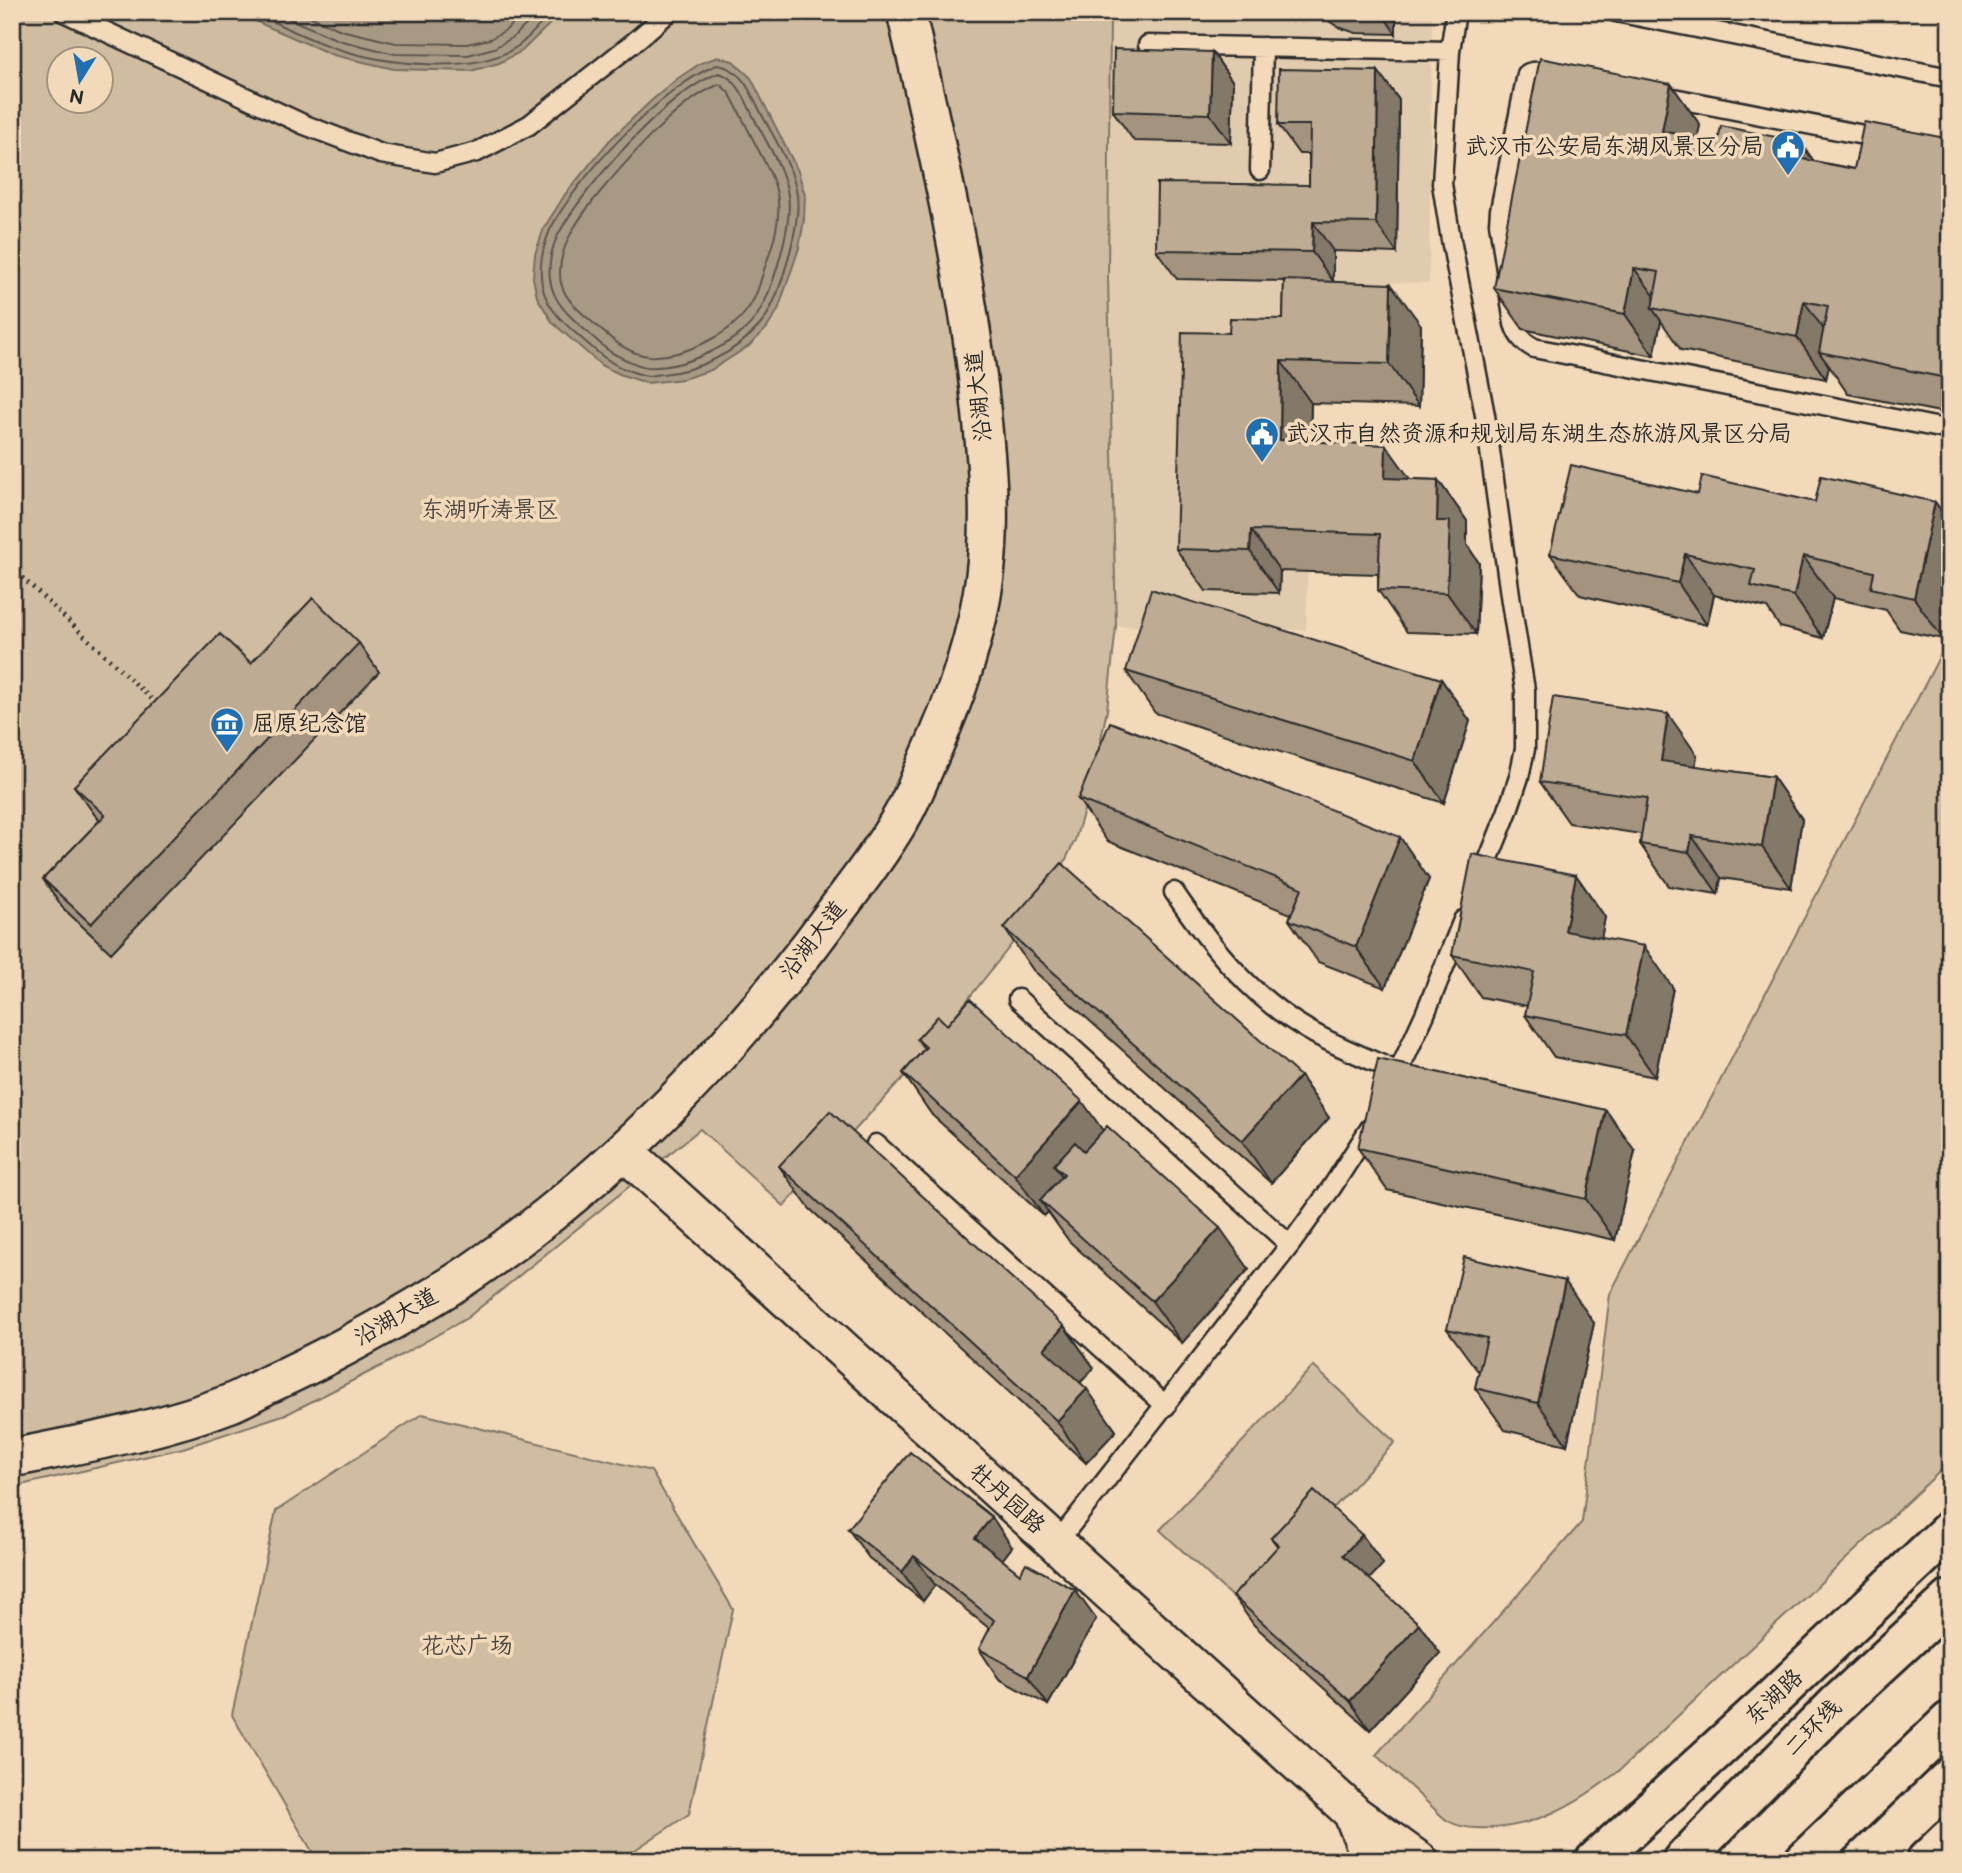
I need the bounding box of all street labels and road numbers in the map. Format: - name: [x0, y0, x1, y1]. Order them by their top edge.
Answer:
- street label: 沿湖大道: [960, 349, 998, 443]
- street label: 沿湖大道: [774, 895, 852, 985]
- street label: 沿湖大道: [349, 1282, 443, 1352]
- street label: 牡丹园路: [963, 1458, 1051, 1540]
- street label: 东湖路: [1739, 1663, 1809, 1731]
- street label: 二环线: [1779, 1694, 1847, 1762]

